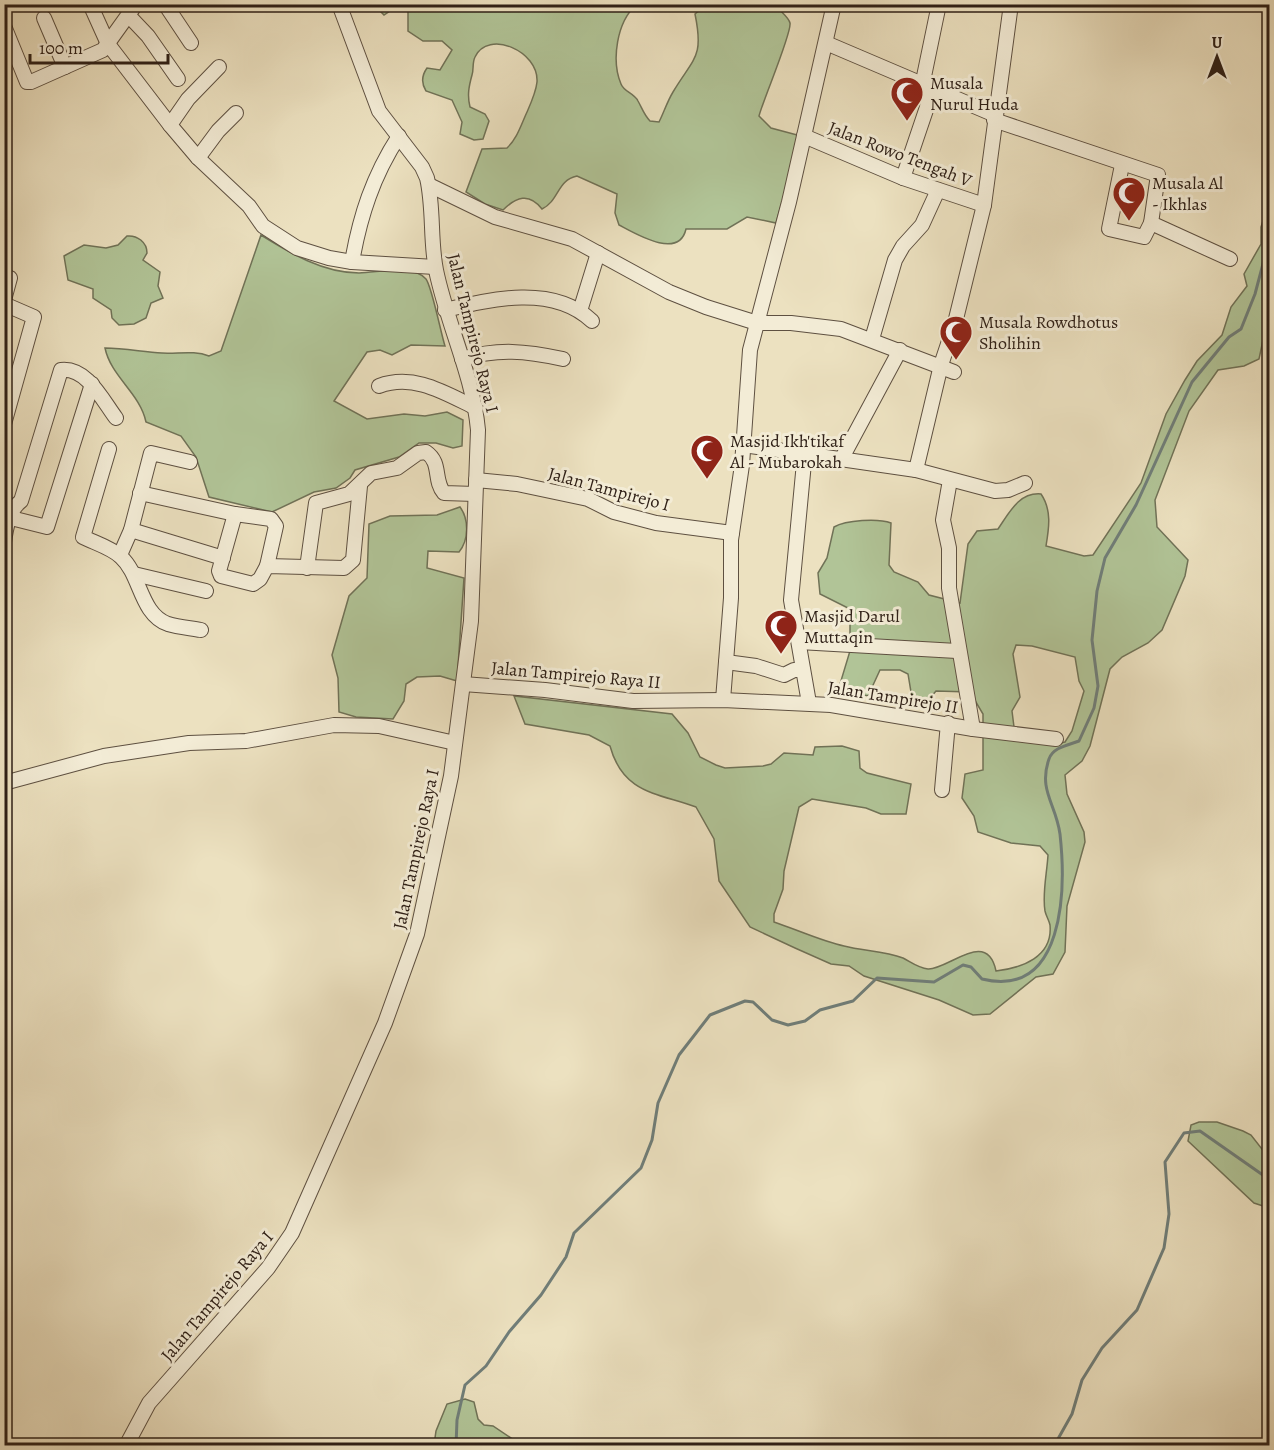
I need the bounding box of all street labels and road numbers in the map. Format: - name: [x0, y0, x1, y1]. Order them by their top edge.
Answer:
- street label: Jalan Rowo Tengah V: [825, 116, 975, 192]
- street label: Jalan Tampirejo Raya I: [442, 251, 504, 415]
- street label: Jalan Tampirejo I: [545, 461, 673, 517]
- street label: Jalan Tampirejo Raya II: [490, 656, 662, 694]
- street label: Jalan Tampirejo II: [826, 675, 960, 719]
- street label: Jalan Tampirejo Raya I: [387, 767, 445, 931]
- street label: Jalan Tampirejo Raya I: [155, 1226, 279, 1366]

